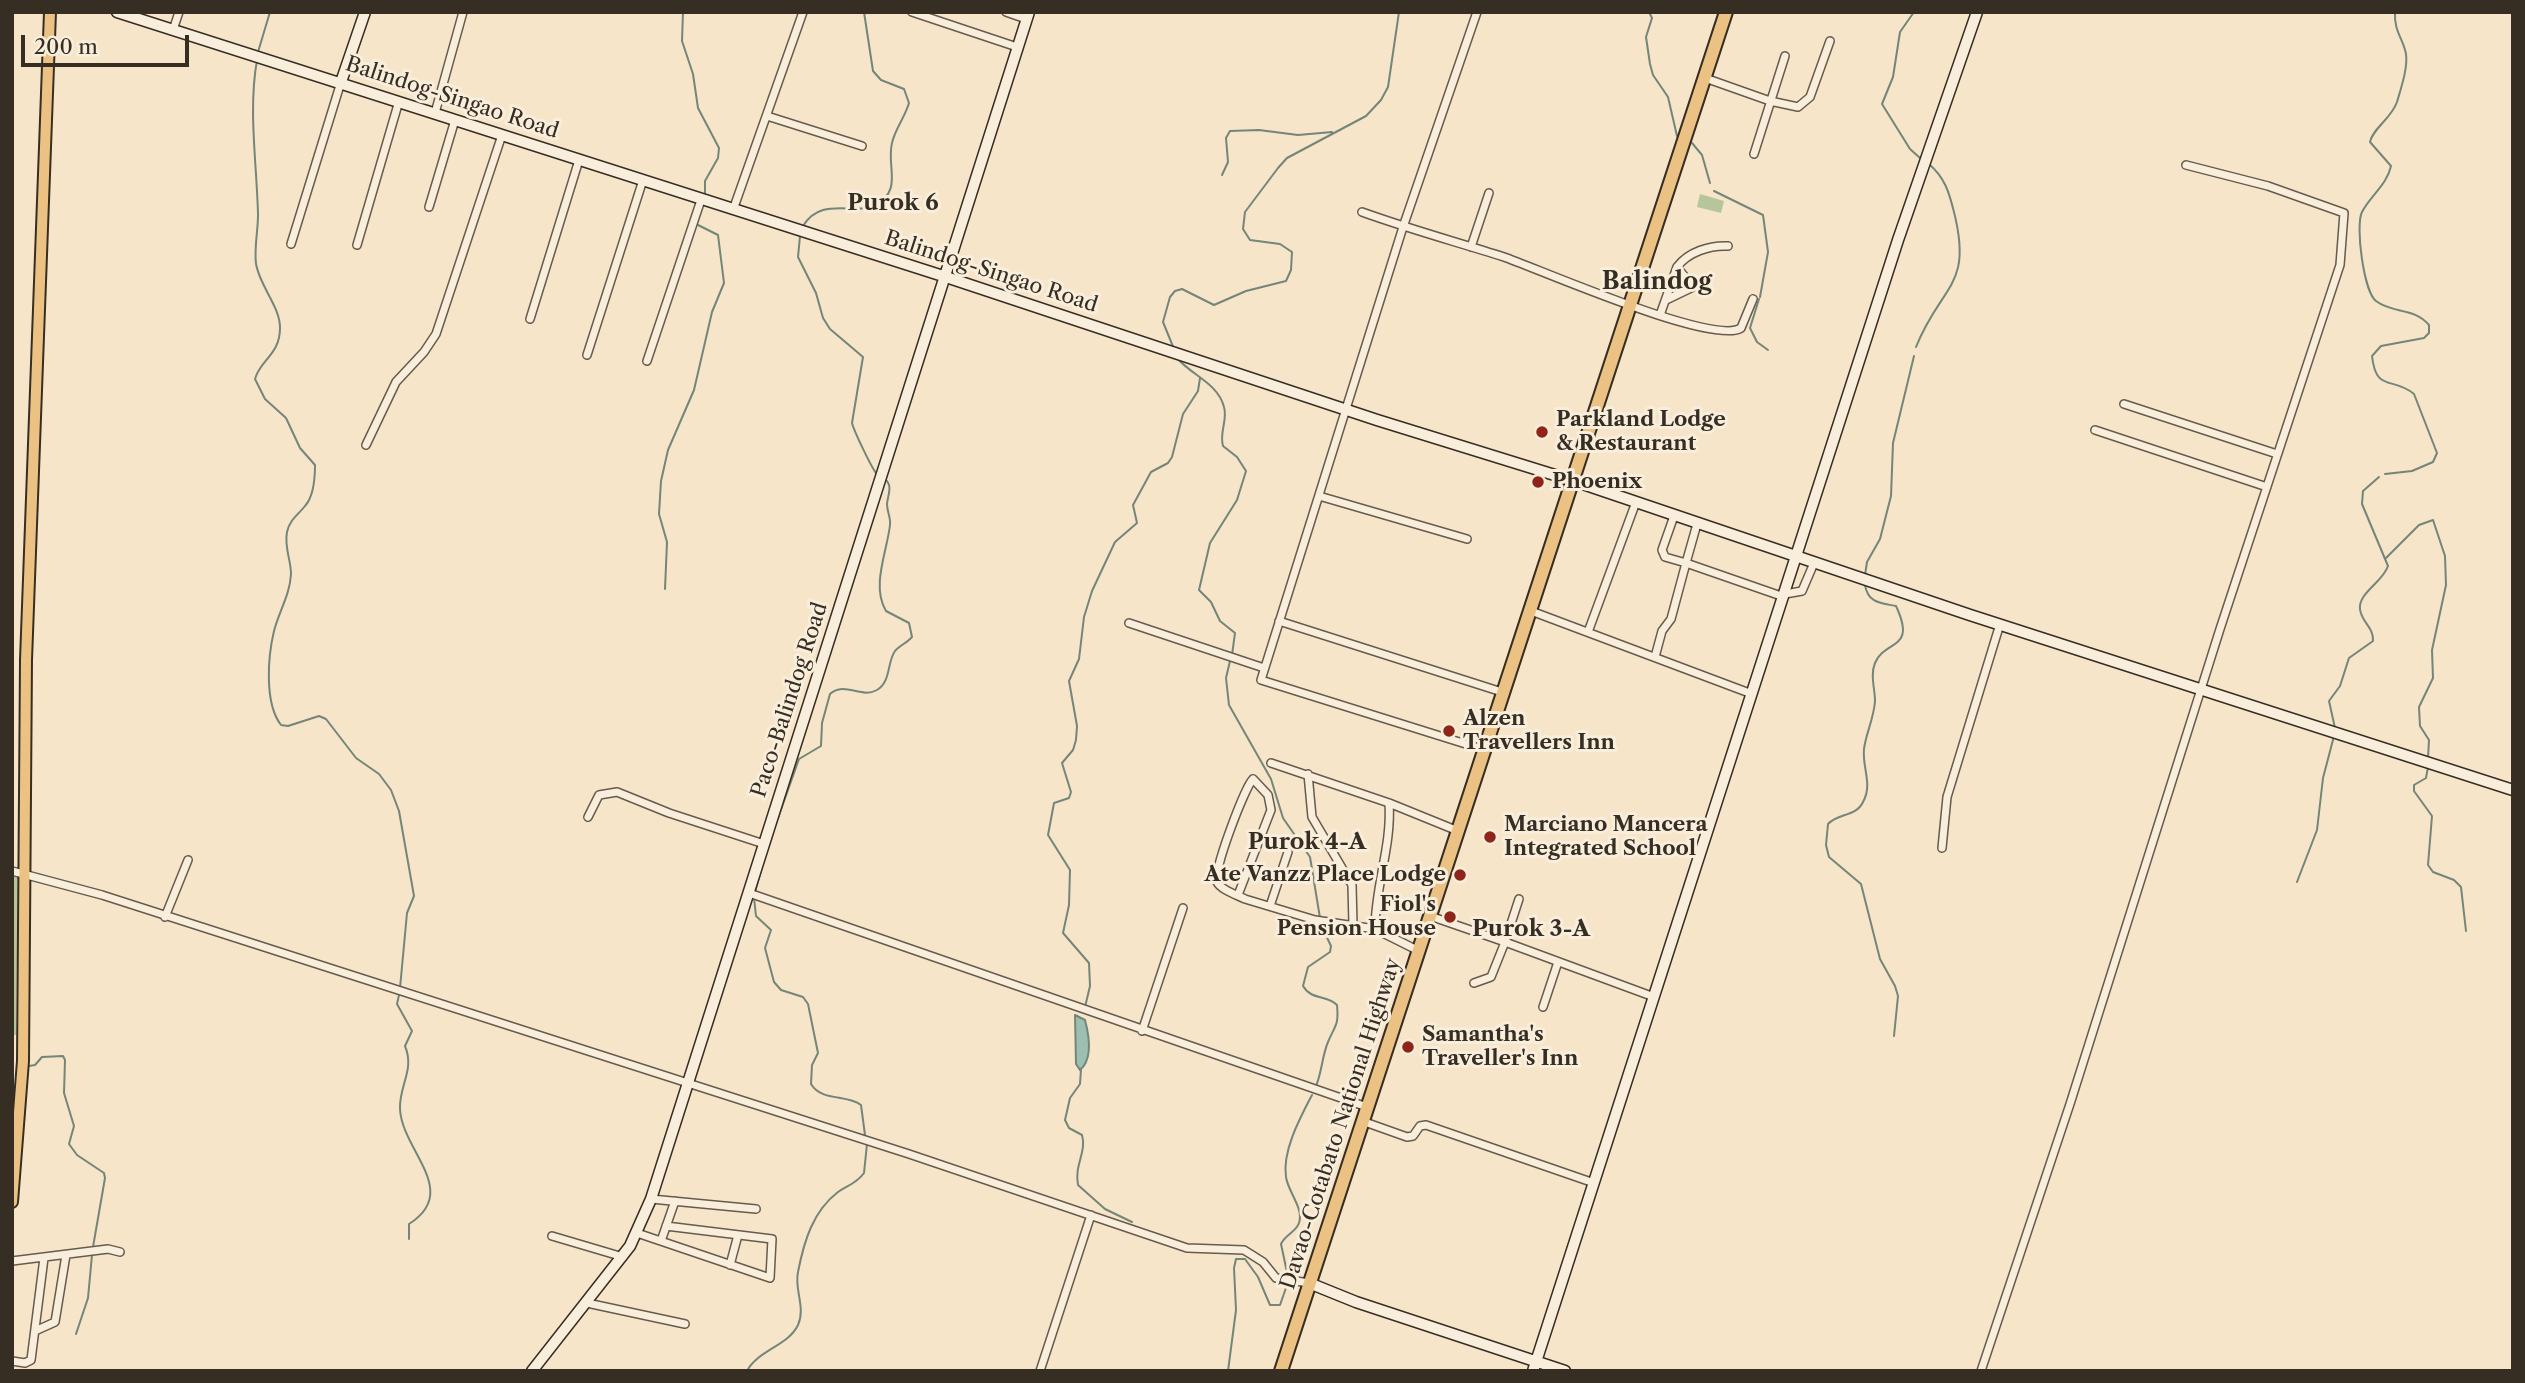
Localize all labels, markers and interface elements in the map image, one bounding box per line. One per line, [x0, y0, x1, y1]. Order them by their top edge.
scale bar [24, 21, 192, 65]
text: 200 m [34, 34, 98, 59]
street label: Balindog-Singao Road [342, 52, 562, 144]
district label: Purok 6 [847, 189, 939, 217]
street label: Balindog-Singao Road [881, 226, 1101, 318]
district label: Balindog [1602, 268, 1712, 296]
place label: Parkland Lodge & Restaurant [1556, 407, 1726, 457]
marker: Parkland Lodge & Restaurant [1534, 424, 1550, 440]
place label: Phoenix [1552, 469, 1642, 495]
marker: Phoenix [1530, 474, 1546, 490]
street label: Paco-Balindog Road [747, 599, 833, 801]
place label: Alzen Travellers Inn [1463, 706, 1615, 756]
marker: Alzen Travellers Inn [1441, 723, 1457, 739]
place label: Marciano Mancera Integrated School [1504, 812, 1708, 862]
district label: Purok 4-A [1248, 828, 1366, 856]
marker: Marciano Mancera Integrated School [1482, 829, 1498, 845]
place label: Ate Vanzz Place Lodge [1204, 862, 1446, 888]
marker: Ate Vanzz Place Lodge [1452, 867, 1468, 883]
place label: Fiol's Pension House [1277, 892, 1436, 942]
marker: Fiol's Pension House [1442, 909, 1458, 925]
district label: Purok 3-A [1472, 915, 1590, 943]
street label: Davao-Cotabato National Highway [1275, 955, 1407, 1293]
place label: Samantha's Traveller's Inn [1422, 1022, 1578, 1072]
marker: Samantha's Traveller's Inn [1400, 1039, 1416, 1055]

